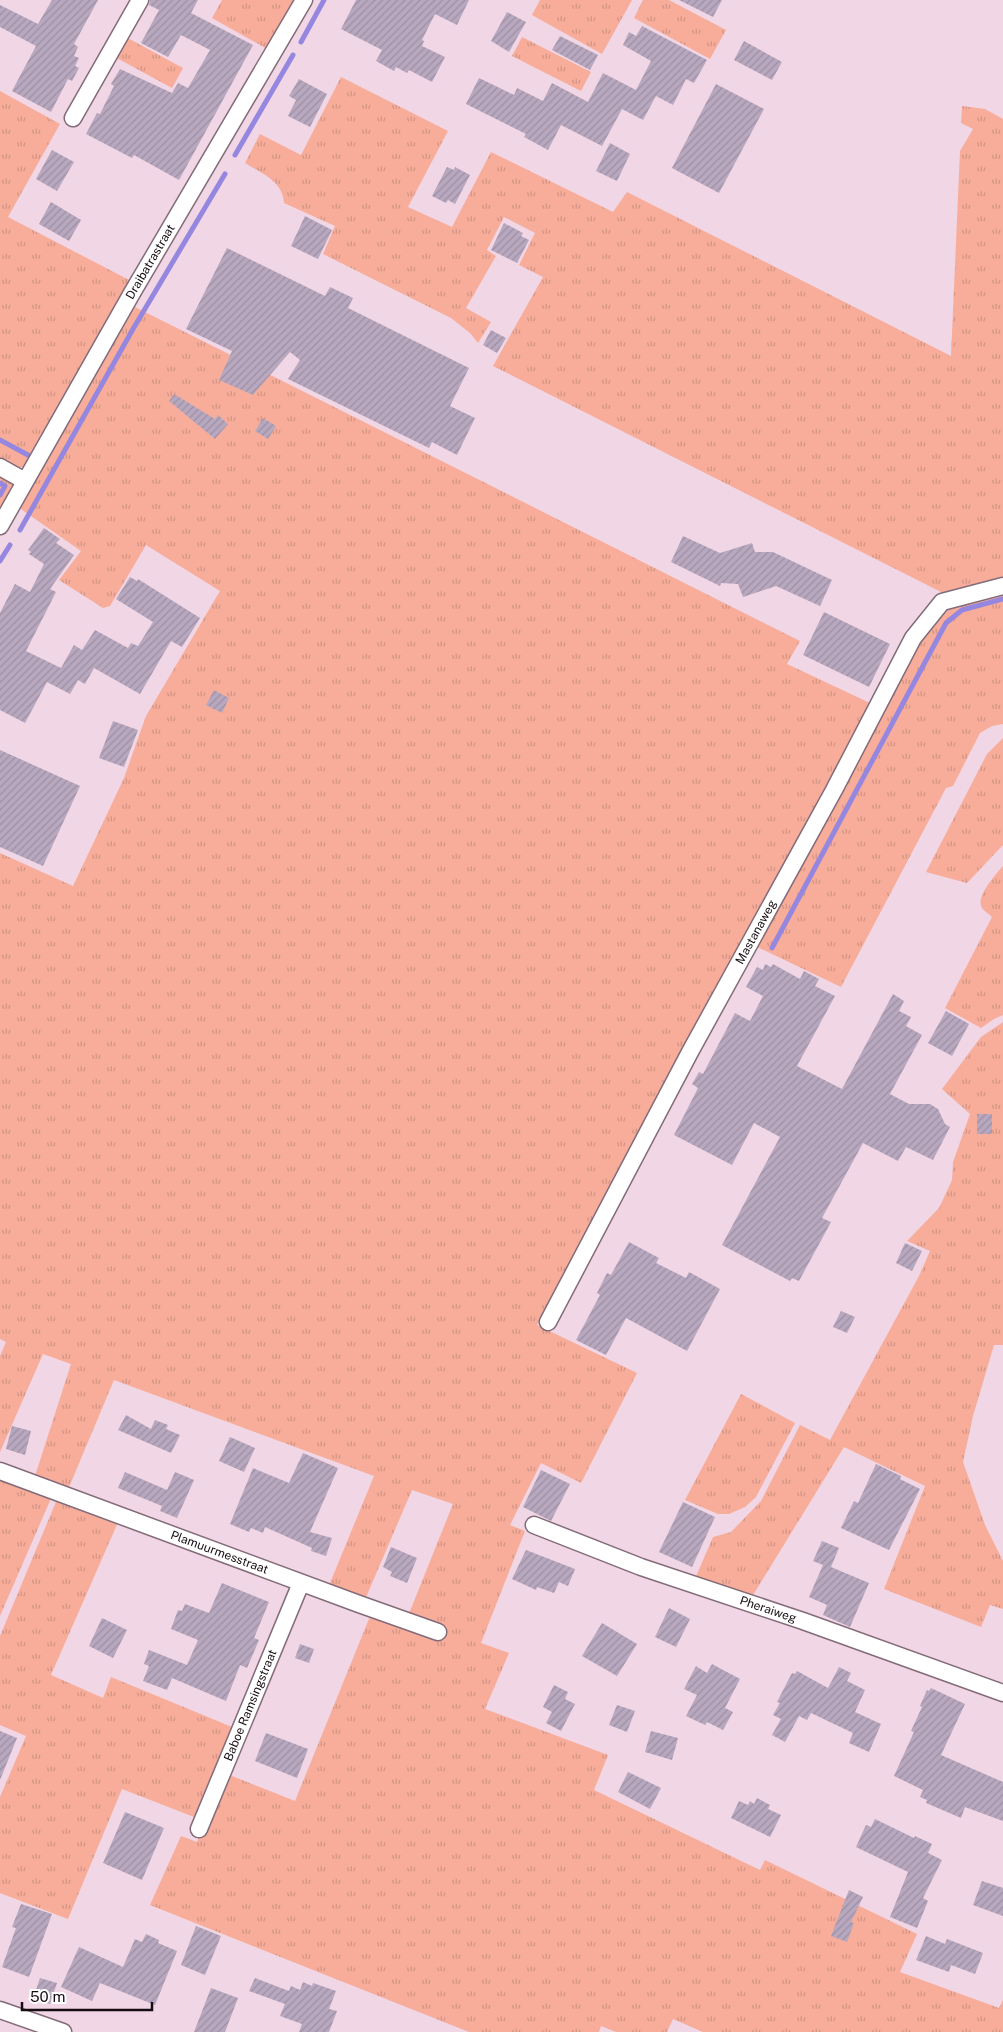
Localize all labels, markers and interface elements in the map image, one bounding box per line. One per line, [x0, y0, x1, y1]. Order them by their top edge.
street label: Draibatrastraat [123, 222, 178, 302]
street label: Mastanaweg [733, 897, 779, 967]
street label: Plamuurmesstraat [169, 1528, 270, 1577]
street label: Pheraiweg [738, 1593, 798, 1625]
street label: Baboe Ramsingstraat [221, 1647, 280, 1763]
scale bar [22, 1980, 152, 2012]
text: 50 m [30, 1988, 65, 2005]

